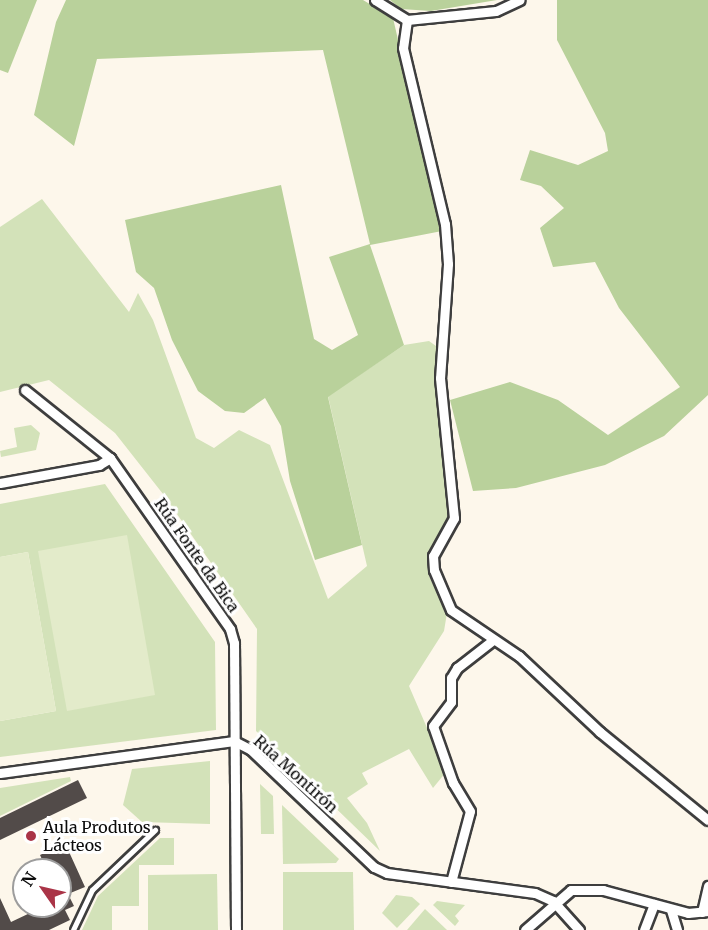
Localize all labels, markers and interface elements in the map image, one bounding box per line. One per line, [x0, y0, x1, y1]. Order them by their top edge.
street label: Rúa Fonte da Bica [150, 494, 244, 616]
street label: Rúa Montirón [250, 731, 342, 817]
place label: Aula Produtos Lácteos [43, 817, 151, 855]
marker: Aula Produtos Lácteos [24, 829, 38, 843]
north arrow [12, 858, 72, 918]
text: N [17, 868, 41, 890]

